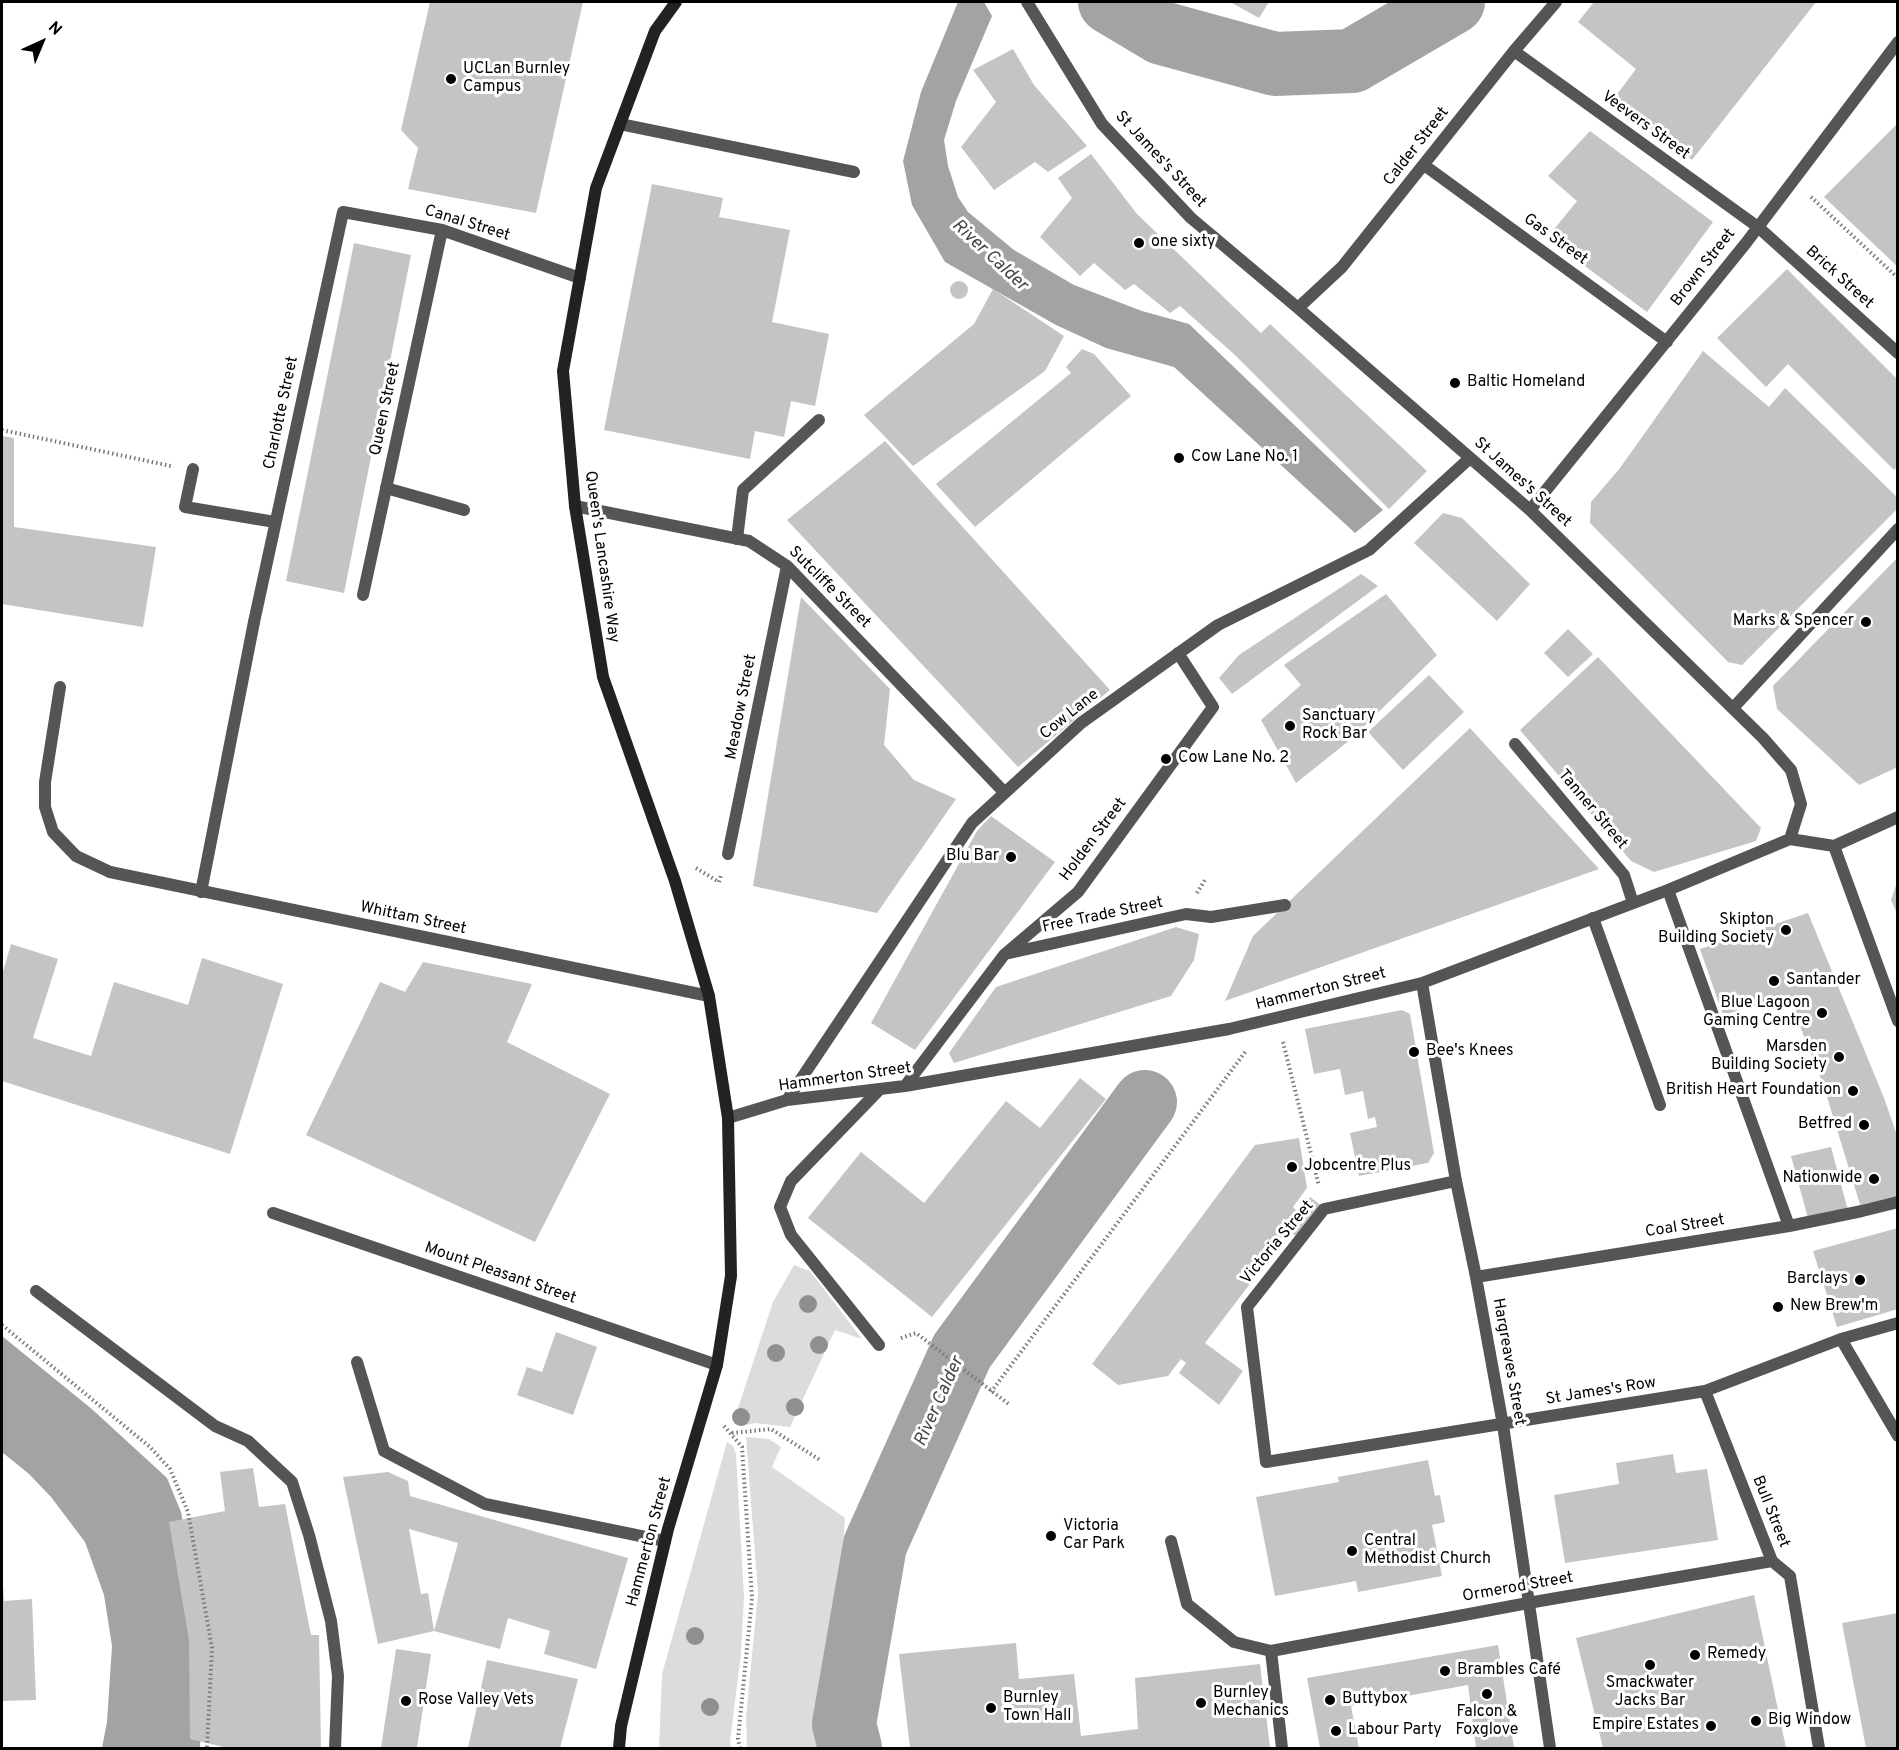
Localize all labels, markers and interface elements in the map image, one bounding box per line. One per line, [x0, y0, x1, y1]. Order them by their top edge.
north arrow [12, 12, 72, 72]
text: N [43, 18, 66, 40]
place label: UCLan Burnley Campus [463, 60, 570, 98]
marker: UCLan Burnley Campus [444, 72, 458, 86]
street label: Veevers Street [1597, 88, 1693, 164]
street label: Calder Street [1380, 104, 1454, 190]
street label: St James's Street [1110, 108, 1210, 212]
street label: Canal Street [422, 202, 512, 246]
street label: Gas Street [1519, 210, 1591, 270]
water label: River Calder [947, 215, 1031, 297]
street label: Brown Street [1668, 225, 1740, 311]
place label: one sixty [1151, 233, 1215, 253]
marker: one sixty [1132, 236, 1146, 250]
street label: Brick Street [1801, 242, 1877, 314]
street label: Charlotte Street [261, 355, 303, 471]
street label: Queen Street [367, 360, 405, 458]
place label: Baltic Homeland [1467, 373, 1585, 393]
marker: Baltic Homeland [1448, 376, 1462, 390]
street label: St James's Street [1469, 434, 1575, 532]
place label: Cow Lane No. 1 [1191, 448, 1298, 468]
marker: Cow Lane No. 1 [1172, 451, 1186, 465]
street label: Queen's Lancashire Way [579, 470, 623, 644]
street label: Sutcliffe Street [784, 543, 874, 633]
place label: Marks & Spencer [1733, 612, 1854, 632]
marker: Marks & Spencer [1859, 615, 1873, 629]
street label: Meadow Street [722, 653, 762, 761]
street label: Cow Lane [1037, 686, 1103, 744]
place label: Sanctuary Rock Bar [1302, 707, 1376, 745]
marker: Sanctuary Rock Bar [1283, 719, 1297, 733]
place label: Cow Lane No. 2 [1178, 749, 1289, 769]
marker: Cow Lane No. 2 [1159, 752, 1173, 766]
street label: Tanner Street [1553, 766, 1631, 854]
street label: Holden Street [1057, 795, 1131, 885]
place label: Blu Bar [946, 847, 999, 867]
marker: Blu Bar [1004, 850, 1018, 864]
street label: Free Trade Street [1041, 894, 1165, 938]
street label: Whittam Street [358, 898, 468, 940]
place label: Skipton Building Society [1658, 911, 1774, 949]
marker: Skipton Building Society [1779, 923, 1793, 937]
street label: Hammerton Street [1254, 965, 1388, 1015]
place label: Santander [1786, 971, 1861, 991]
marker: Santander [1767, 974, 1781, 988]
place label: Blue Lagoon Gaming Centre [1703, 994, 1810, 1032]
marker: Blue Lagoon Gaming Centre [1815, 1006, 1829, 1020]
place label: Marsden Building Society [1711, 1038, 1827, 1076]
place label: Bee's Knees [1426, 1042, 1513, 1062]
marker: Bee's Knees [1407, 1045, 1421, 1059]
marker: Marsden Building Society [1832, 1050, 1846, 1064]
street label: Hammerton Street [777, 1059, 913, 1097]
place label: British Heart Foundation [1666, 1081, 1841, 1101]
marker: British Heart Foundation [1846, 1084, 1860, 1098]
place label: Betfred [1798, 1115, 1852, 1135]
marker: Betfred [1857, 1118, 1871, 1132]
place label: Jobcentre Plus [1304, 1157, 1411, 1177]
marker: Jobcentre Plus [1285, 1160, 1299, 1174]
place label: Nationwide [1782, 1169, 1862, 1189]
marker: Nationwide [1867, 1172, 1881, 1186]
street label: Victoria Street [1237, 1197, 1319, 1289]
street label: Coal Street [1644, 1211, 1726, 1243]
street label: Mount Pleasant Street [422, 1239, 578, 1309]
place label: Barclays [1787, 1270, 1848, 1290]
marker: Barclays [1853, 1273, 1867, 1287]
street label: Hargreaves Street [1487, 1297, 1529, 1427]
place label: New Brew'm [1790, 1297, 1878, 1317]
marker: New Brew'm [1771, 1300, 1785, 1314]
water label: River Calder [911, 1354, 969, 1450]
street label: St James's Row [1544, 1374, 1658, 1410]
street label: Bull Street [1747, 1473, 1793, 1551]
street label: Hammerton Street [623, 1475, 677, 1609]
place label: Victoria Car Park [1063, 1517, 1125, 1555]
marker: Victoria Car Park [1044, 1529, 1058, 1543]
place label: Central Methodist Church [1364, 1532, 1491, 1570]
marker: Central Methodist Church [1345, 1544, 1359, 1558]
street label: Ormerod Street [1461, 1569, 1575, 1607]
place label: Remedy [1707, 1645, 1766, 1665]
marker: Remedy [1688, 1648, 1702, 1662]
marker: Smackwater Jacks Bar [1643, 1658, 1657, 1672]
place label: Brambles Café [1457, 1661, 1561, 1681]
marker: Brambles Café [1438, 1664, 1452, 1678]
place label: Smackwater Jacks Bar [1606, 1674, 1694, 1712]
place label: Burnley Mechanics [1213, 1684, 1289, 1722]
marker: Falcon & Foxglove [1480, 1687, 1494, 1701]
place label: Burnley Town Hall [1003, 1689, 1071, 1727]
place label: Buttybox [1342, 1690, 1408, 1710]
place label: Rose Valley Vets [418, 1691, 534, 1711]
marker: Buttybox [1323, 1693, 1337, 1707]
marker: Rose Valley Vets [399, 1694, 413, 1708]
marker: Burnley Mechanics [1194, 1696, 1208, 1710]
marker: Burnley Town Hall [984, 1701, 998, 1715]
place label: Falcon & Foxglove [1456, 1703, 1518, 1741]
place label: Big Window [1768, 1711, 1851, 1731]
marker: Big Window [1749, 1714, 1763, 1728]
place label: Empire Estates [1592, 1716, 1699, 1736]
marker: Empire Estates [1704, 1719, 1718, 1733]
place label: Labour Party [1348, 1721, 1442, 1741]
marker: Labour Party [1329, 1724, 1343, 1738]

